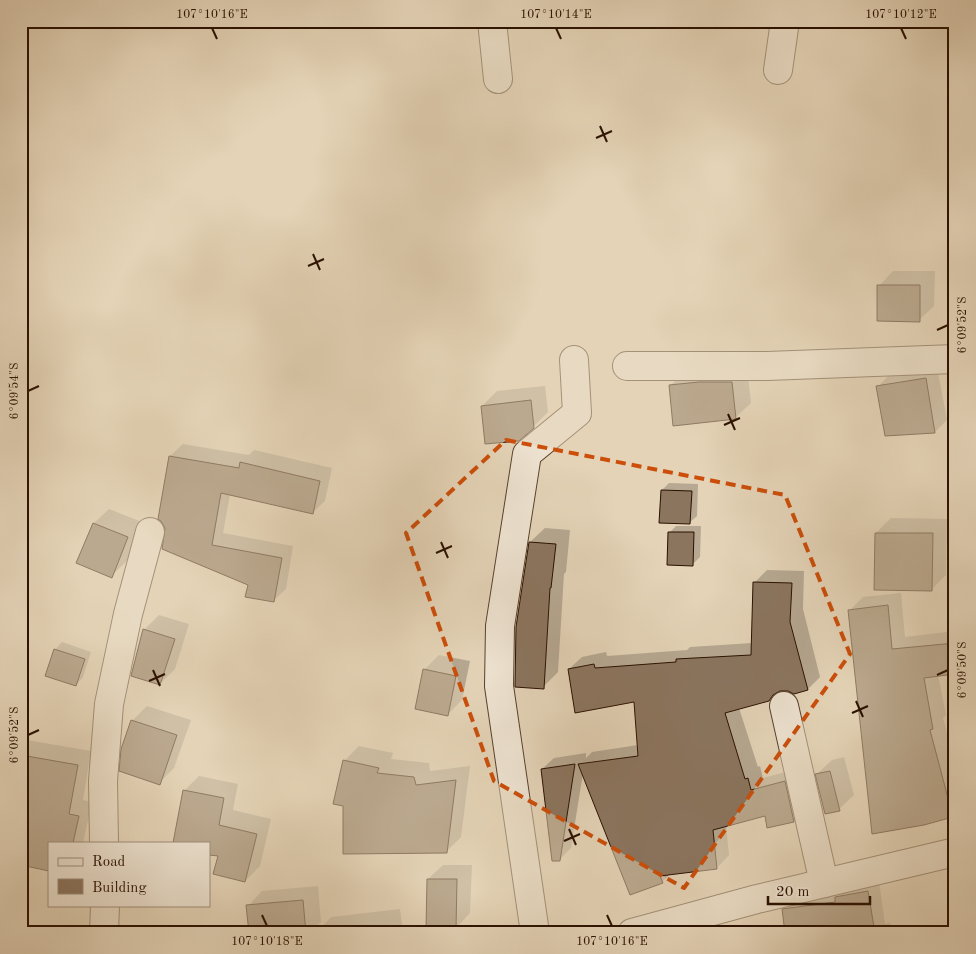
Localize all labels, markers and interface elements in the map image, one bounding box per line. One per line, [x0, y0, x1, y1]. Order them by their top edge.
text: 107°10'16"E [176, 9, 248, 21]
text: 107°10'14"E [520, 9, 592, 21]
text: 107°10'12"E [865, 9, 937, 21]
text: 6°09'52"S [956, 297, 969, 353]
text: 6°09'54"S [8, 363, 21, 419]
text: 6°09'50"S [956, 642, 969, 698]
text: 6°09'52"S [8, 707, 21, 763]
legend [48, 842, 210, 906]
text: Road [92, 855, 126, 870]
scale bar [768, 874, 871, 906]
text: Building [92, 881, 147, 896]
text: 20 m [776, 885, 810, 900]
text: 107°10'18"E [231, 936, 303, 948]
text: 107°10'16"E [576, 936, 648, 948]

